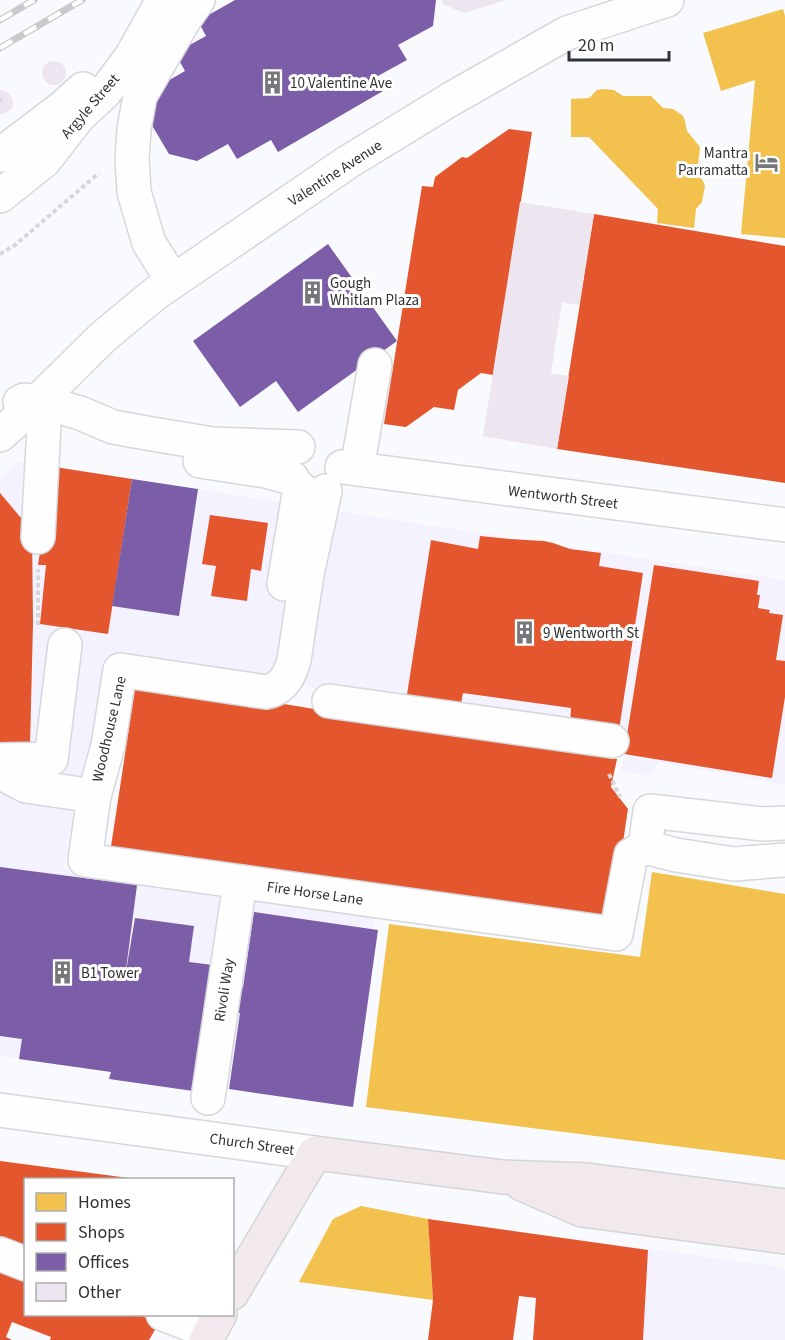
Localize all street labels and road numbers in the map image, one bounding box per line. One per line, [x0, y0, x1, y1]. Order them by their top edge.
street label: Argyle Street [56, 69, 124, 143]
street label: Valentine Avenue [284, 135, 386, 212]
street label: Wentworth Street [507, 480, 619, 515]
street label: Woodhouse Lane [87, 674, 132, 784]
street label: Fire Horse Lane [265, 876, 364, 911]
street label: Rivoli Way [209, 957, 240, 1023]
street label: Church Street [208, 1128, 296, 1161]

